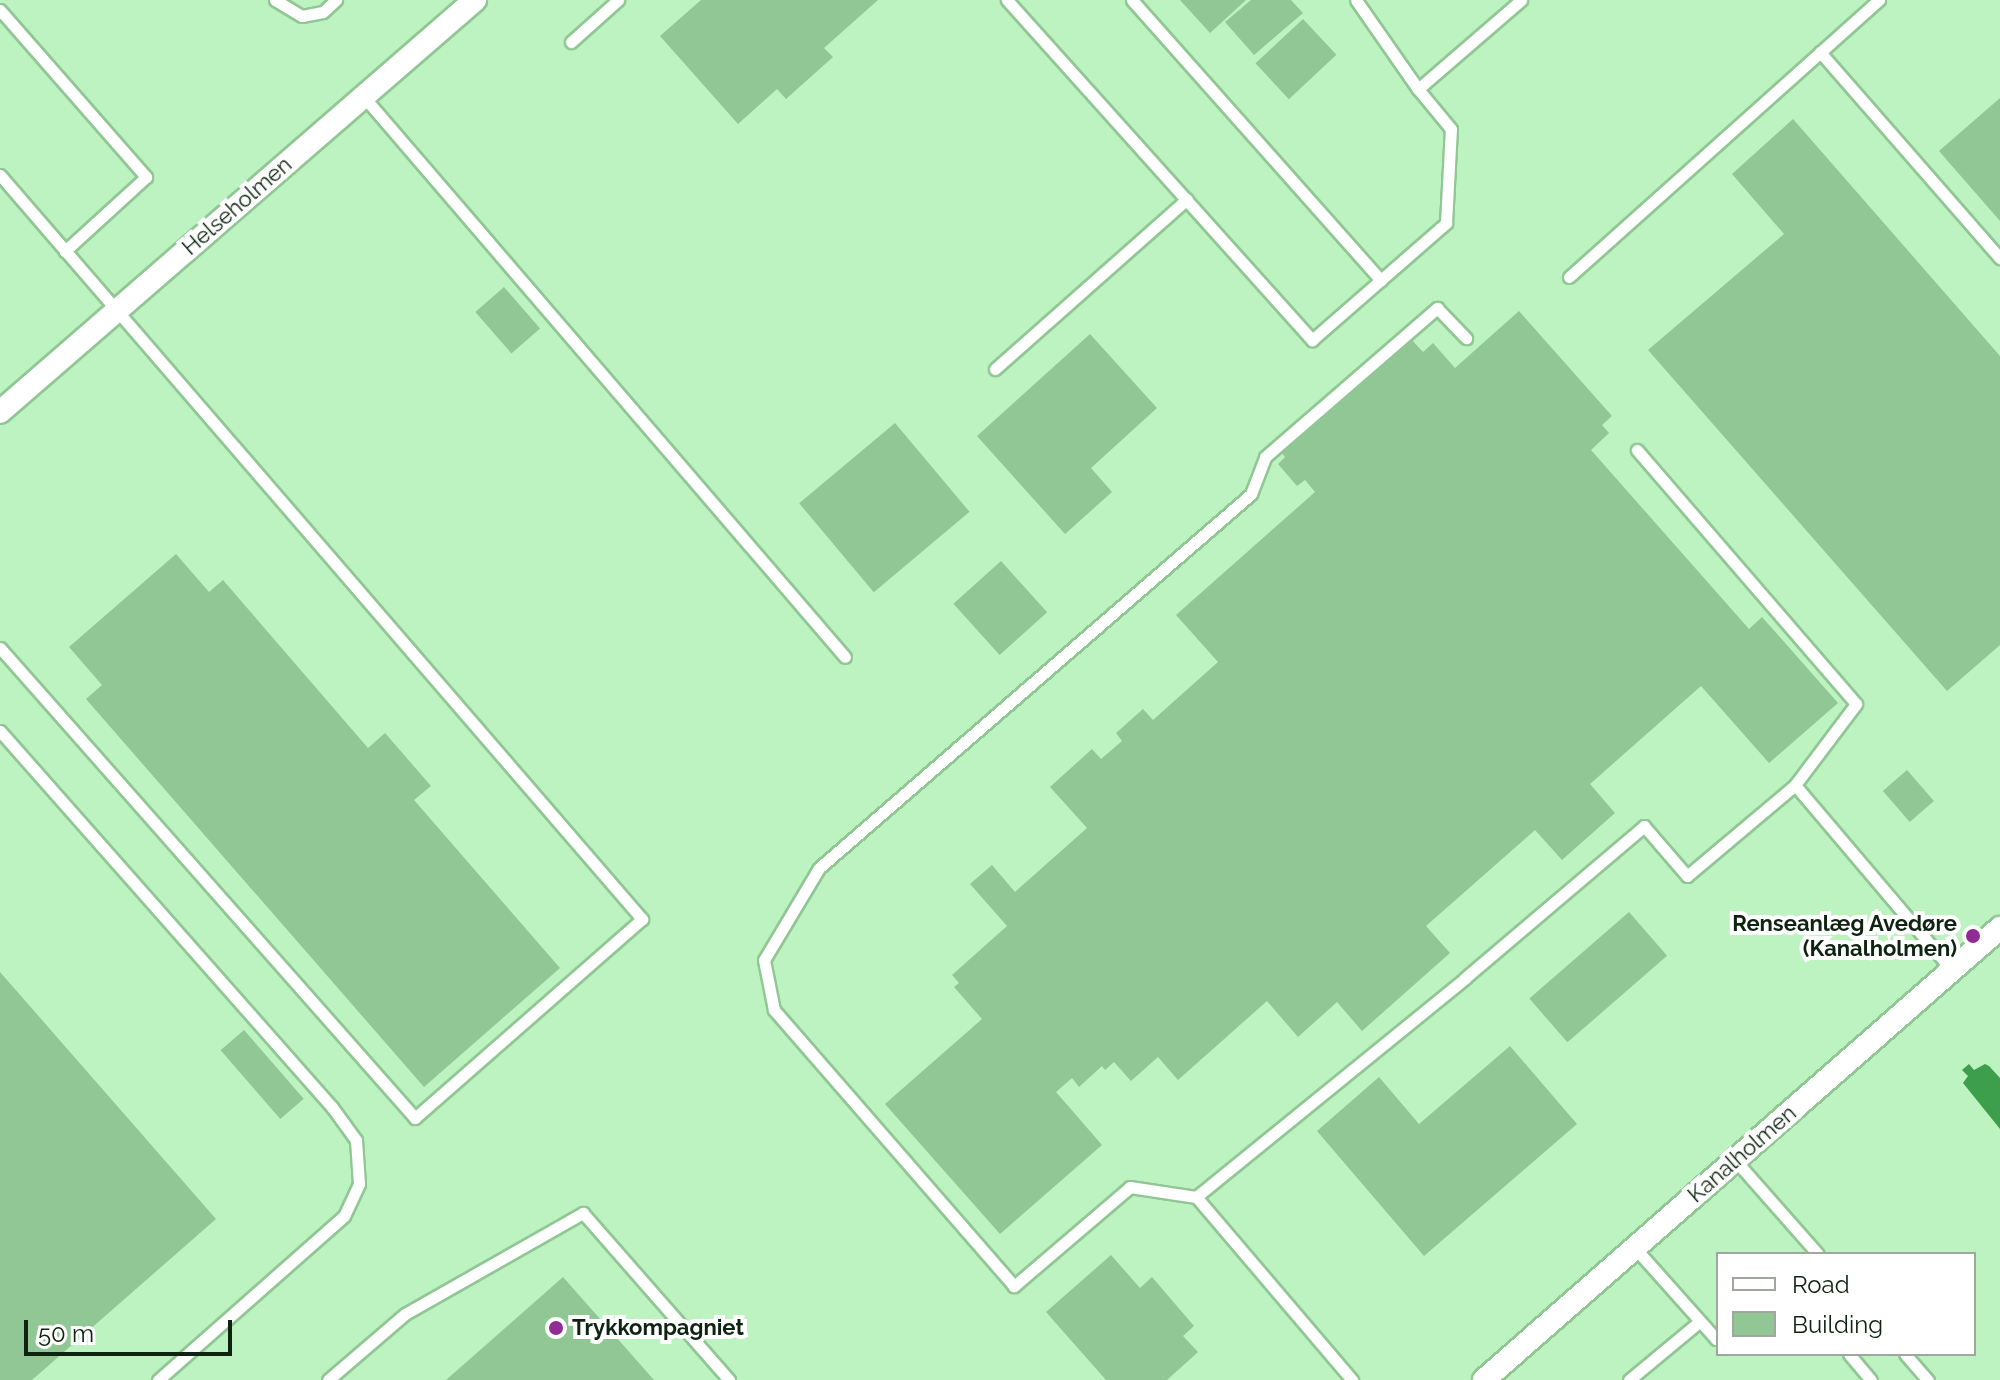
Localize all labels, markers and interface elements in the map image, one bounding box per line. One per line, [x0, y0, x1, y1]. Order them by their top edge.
street label: Helseholmen [177, 151, 297, 261]
place label: Renseanlæg Avedøre (Kanalholmen) [1732, 910, 1957, 962]
marker: Renseanlæg Avedøre (Kanalholmen) [1964, 927, 1982, 945]
street label: Kanalholmen [1682, 1100, 1802, 1208]
legend [1716, 1252, 1976, 1356]
text: Road [1792, 1270, 1850, 1299]
scale bar [28, 1304, 236, 1354]
text: Building [1792, 1310, 1883, 1339]
place label: Trykkompagniet [572, 1315, 744, 1341]
text: 50 m [38, 1319, 94, 1348]
marker: Trykkompagniet [547, 1319, 565, 1337]

